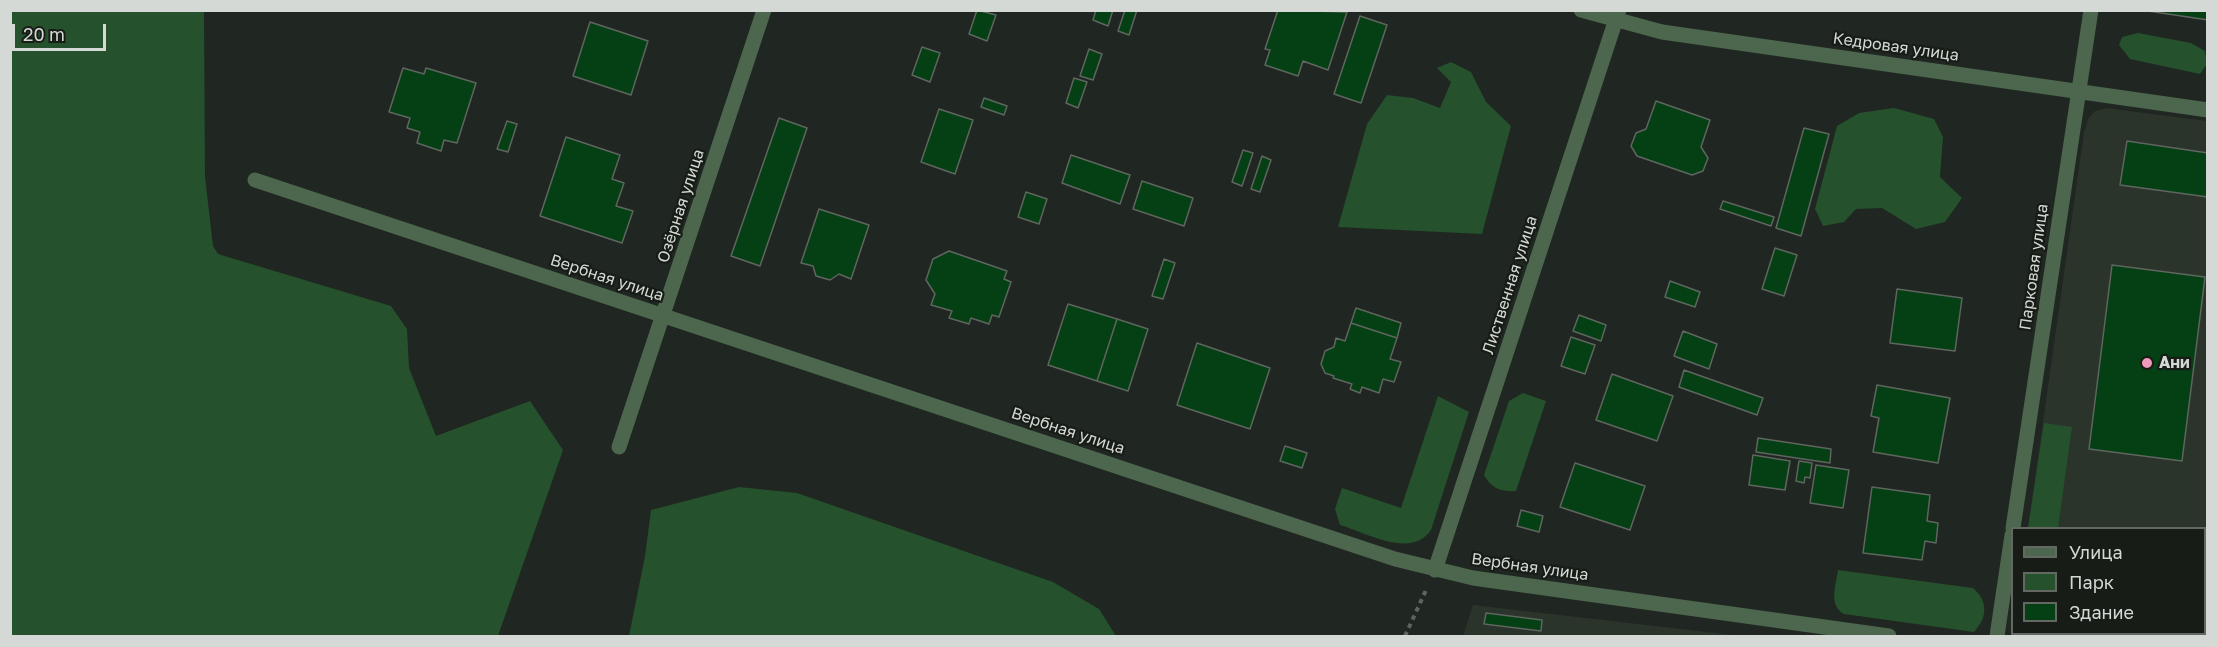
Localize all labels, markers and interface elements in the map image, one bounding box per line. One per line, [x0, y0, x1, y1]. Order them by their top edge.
scale bar [15, 12, 110, 50]
text: 20 m [23, 23, 65, 45]
street label: Кедровая улица [1832, 29, 1960, 65]
street label: Озёрная улица [654, 147, 708, 265]
street label: Парковая улица [2016, 203, 2052, 331]
street label: Лиственная улица [1479, 213, 1541, 357]
street label: Вербная улица [548, 251, 666, 305]
place label: Ани [2159, 353, 2190, 373]
marker: Ани [2140, 356, 2154, 370]
street label: Вербная улица [1009, 404, 1127, 458]
legend [2011, 527, 2206, 635]
text: Улица [2069, 541, 2123, 563]
street label: Вербная улица [1470, 549, 1590, 585]
text: Парк [2069, 571, 2114, 593]
text: Здание [2069, 601, 2134, 623]

